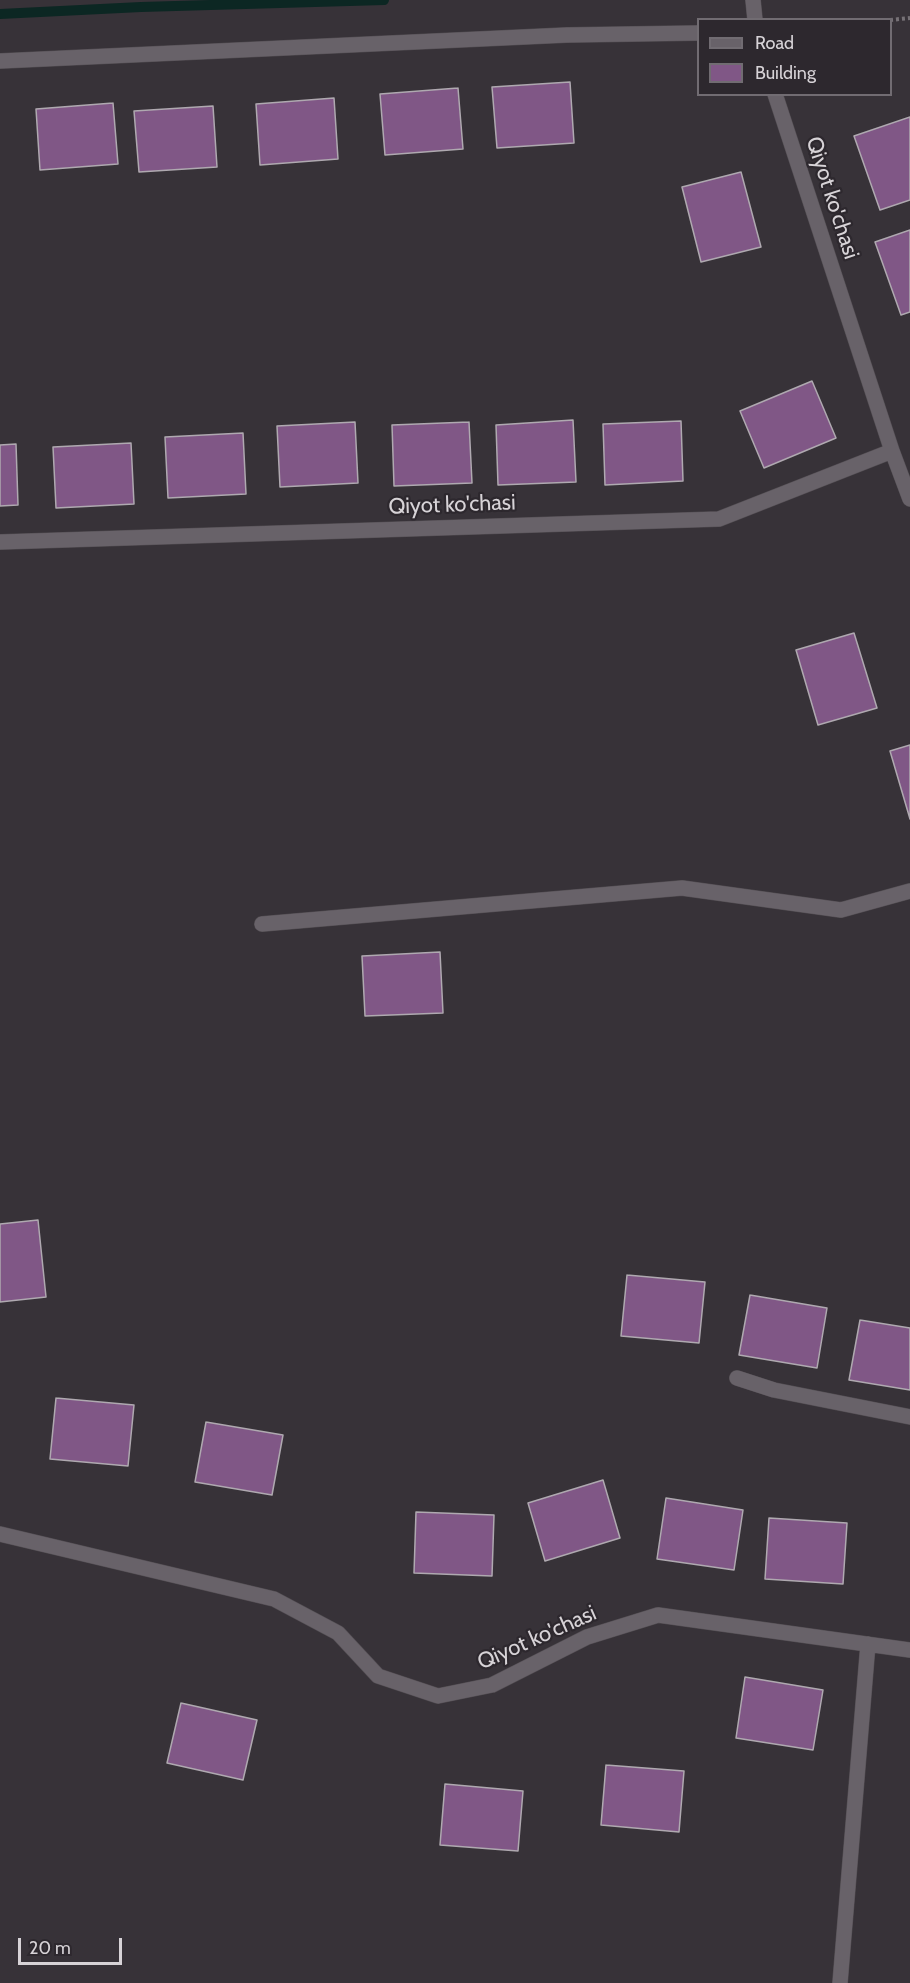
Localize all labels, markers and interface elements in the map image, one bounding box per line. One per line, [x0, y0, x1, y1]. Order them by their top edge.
legend [697, 18, 892, 96]
text: Road [755, 32, 794, 54]
text: Building [755, 62, 816, 84]
street label: Qiyot ko'chasi [800, 133, 864, 263]
street label: Qiyot ko'chasi [388, 490, 516, 520]
street label: Qiyot ko'chasi [473, 1600, 601, 1676]
scale bar [21, 1926, 124, 1964]
text: 20 m [29, 1937, 71, 1959]

